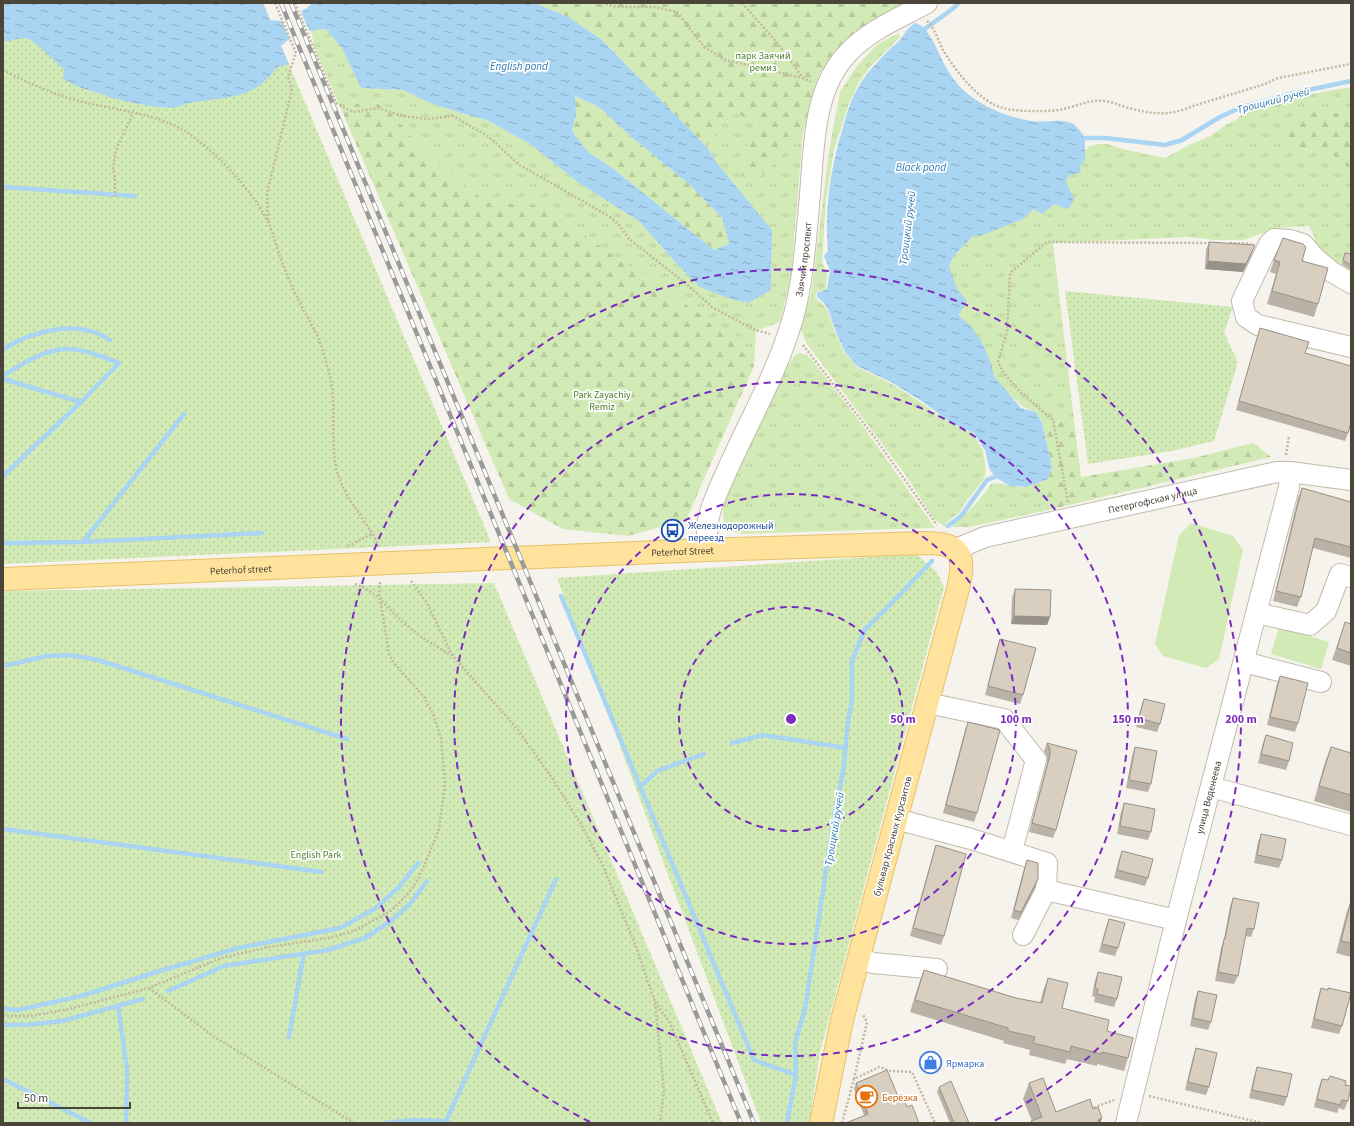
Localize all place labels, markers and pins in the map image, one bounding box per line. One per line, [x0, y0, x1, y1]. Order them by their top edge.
bus stop icon: Железнодорожный переезд [660, 518, 686, 544]
place label: Железнодорожный переезд [688, 519, 774, 545]
centre of rings [784, 712, 798, 726]
shop icon: Ярмарка [918, 1050, 944, 1076]
place label: Ярмарка [946, 1057, 984, 1071]
cafe icon: Берёзка [853, 1084, 879, 1110]
place label: Берёзка [882, 1091, 918, 1105]

